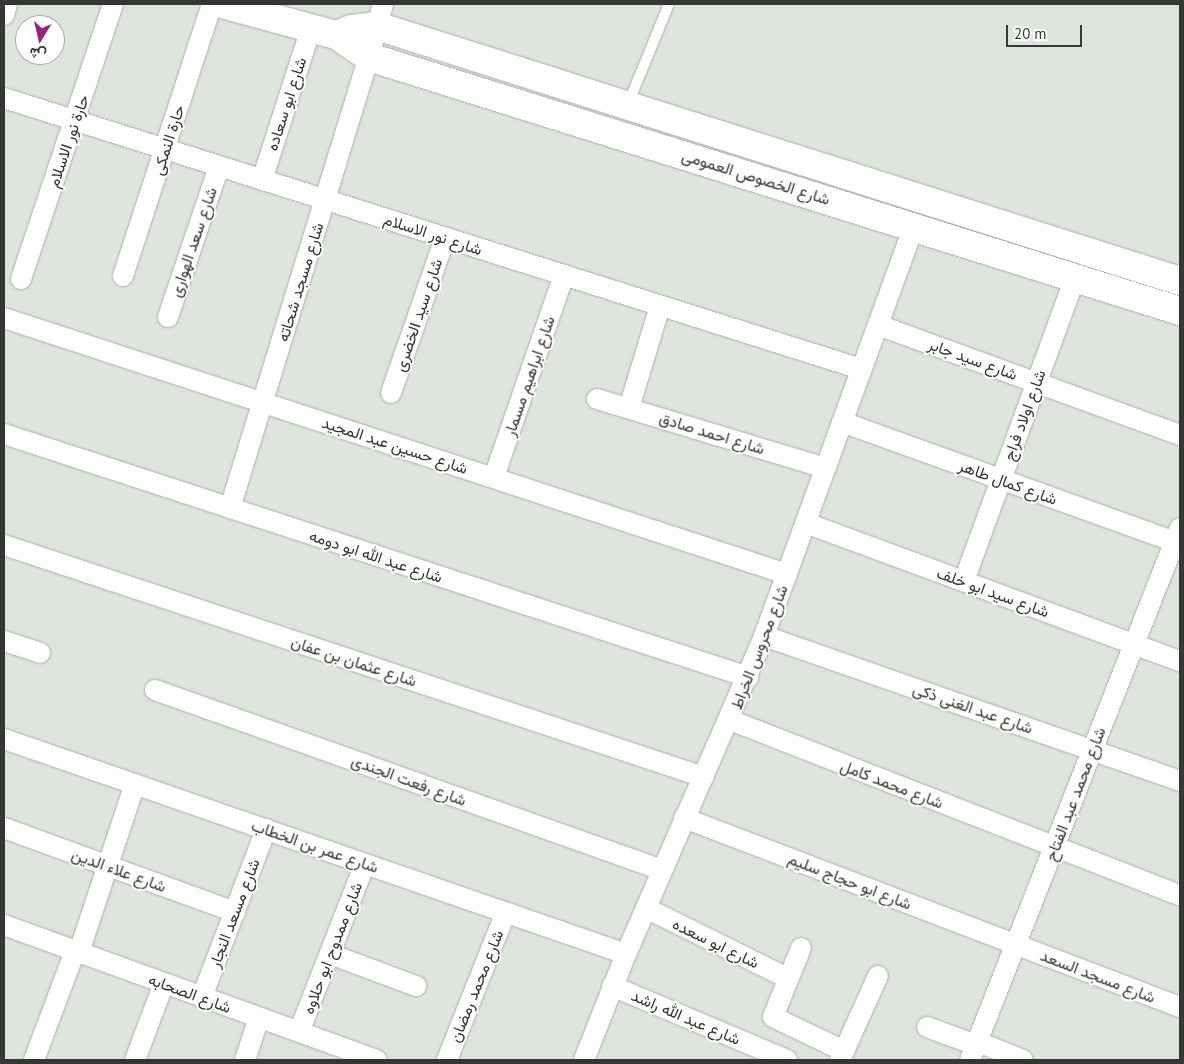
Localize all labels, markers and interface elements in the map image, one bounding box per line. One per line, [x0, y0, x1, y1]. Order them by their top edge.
north arrow [15, 15, 65, 65]
scale bar [1009, 15, 1085, 47]
text: 20 m [1014, 24, 1047, 43]
text: ش [28, 44, 48, 64]
street label: شارع ابو سعاده [262, 55, 310, 153]
street label: حارة نور الاسلام [43, 92, 93, 190]
street label: حارة النمكى [148, 103, 188, 177]
street label: شارع الخصوص العمومى [680, 145, 832, 209]
street label: شارع سعد الهوارى [165, 185, 221, 299]
street label: شارع نور الاسلام [381, 209, 485, 259]
street label: شارع مسجد شحاته [273, 220, 327, 344]
street label: شارع سيد الخضرى [390, 256, 446, 374]
street label: شارع ابراهيم مسمار [499, 313, 559, 439]
street label: شارع سيد جابر [926, 334, 1020, 384]
street label: شارع اولاد فراج [999, 367, 1049, 463]
street label: شارع احمد صادق [657, 408, 767, 458]
street label: شارع حسين عبد المجيد [320, 412, 470, 478]
street label: شارع كمال طاهر [956, 455, 1060, 509]
street label: شارع عبد الله ابو دومه [307, 525, 445, 587]
street label: شارع سيد ابو خلف [934, 563, 1052, 621]
street label: شارع محروس الخراط [726, 582, 792, 712]
street label: شارع عثمان بن عفان [289, 632, 419, 690]
street label: شارع عبد الغنى ذكى [910, 678, 1036, 738]
street label: شارع محمد عبد الفتاح [1041, 724, 1109, 864]
street label: شارع رفعت الجندى [349, 750, 469, 810]
street label: شارع محمد كامل [838, 756, 946, 812]
street label: شارع عمر بن الخطاب [249, 815, 381, 877]
street label: شارع علاء الدين [69, 844, 169, 896]
street label: شارع ابو حجاج سليم [786, 849, 914, 913]
street label: شارع مسعد النجار [204, 856, 264, 970]
street label: شارع ممدوح ابو حلاوه [298, 879, 366, 1017]
street label: شارع ابو سعده [670, 914, 762, 972]
street label: شارع محمد رمضان [445, 927, 507, 1045]
street label: شارع مسجد السعد [1038, 945, 1158, 1007]
street label: شارع الصحابه [146, 969, 234, 1017]
street label: شارع عبد الله راشد [629, 985, 743, 1049]

